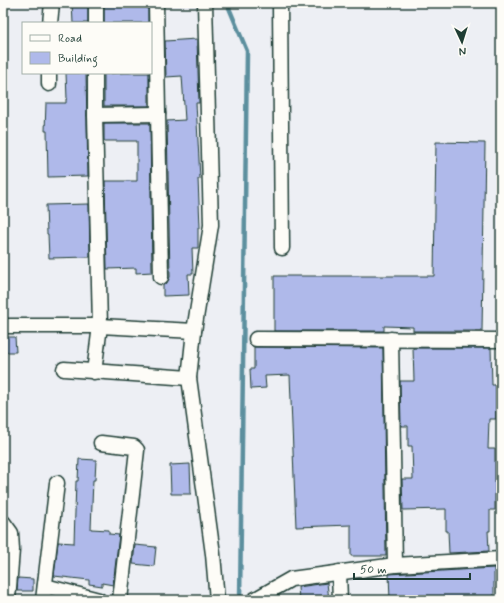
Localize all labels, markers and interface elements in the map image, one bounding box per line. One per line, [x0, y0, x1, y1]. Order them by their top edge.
legend [22, 22, 152, 74]
north arrow [442, 22, 482, 62]
text: Road [58, 31, 82, 47]
text: N [458, 44, 467, 58]
text: Building [58, 51, 98, 68]
scale bar [354, 555, 470, 581]
text: 50 m [360, 562, 387, 578]

